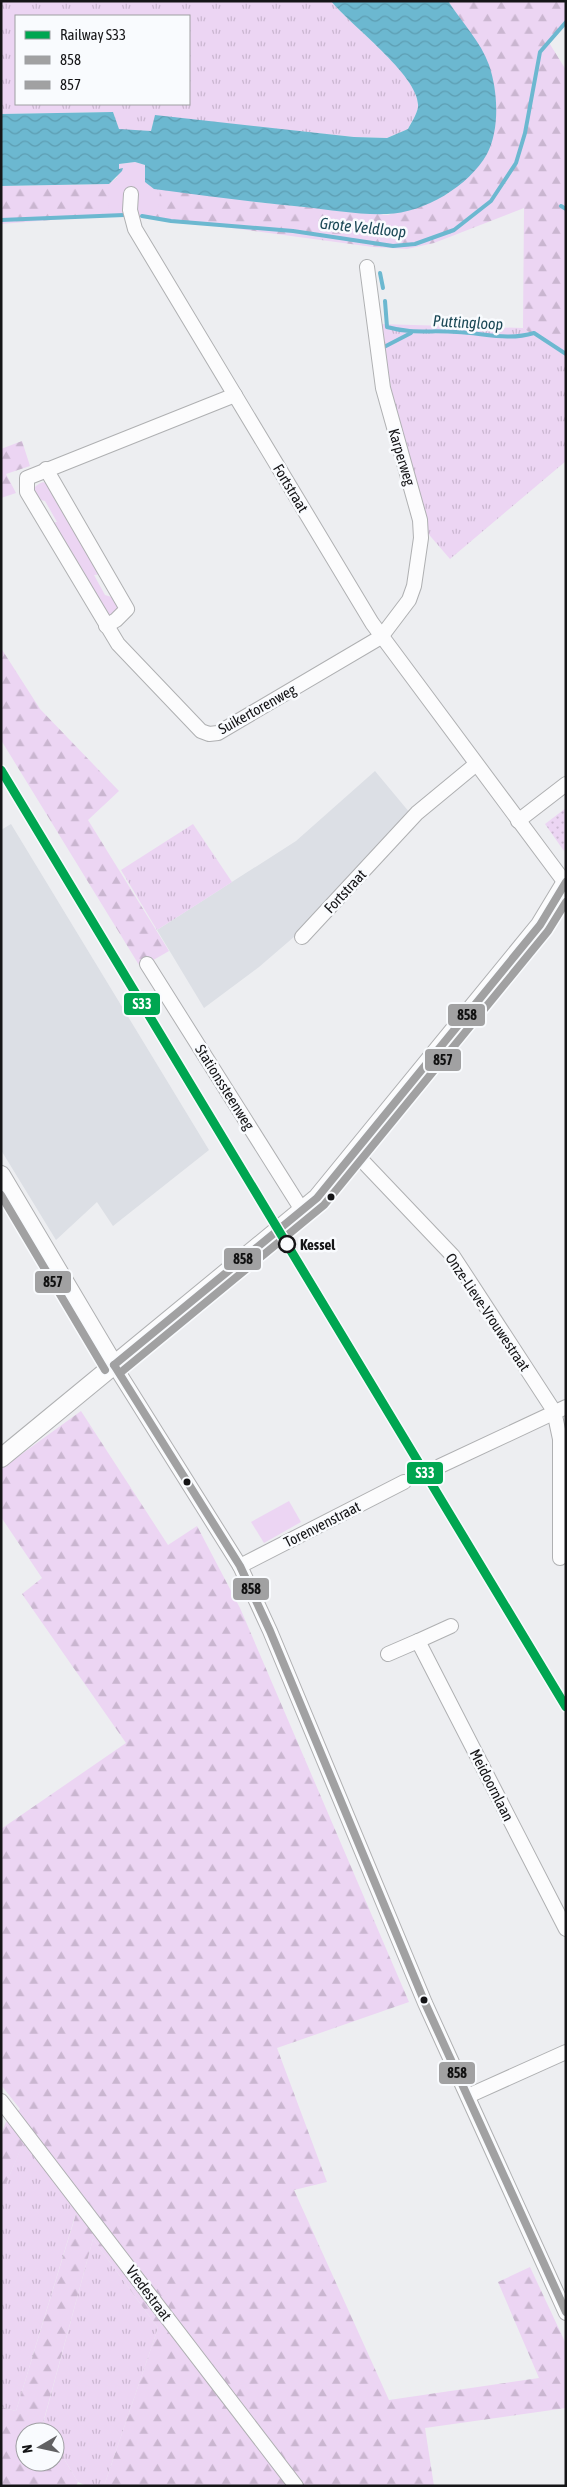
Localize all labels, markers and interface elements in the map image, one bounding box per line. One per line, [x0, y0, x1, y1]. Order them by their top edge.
legend [15, 15, 190, 105]
text: Railway S33 [60, 26, 126, 43]
text: 858 [60, 51, 81, 68]
text: 857 [60, 76, 81, 93]
water label: Grote Veldloop [319, 214, 407, 241]
water label: Puttingloop [432, 311, 504, 334]
street label: Karperweg [385, 426, 419, 488]
street label: Fortstraat [270, 461, 312, 515]
street label: Suikertorenweg [215, 680, 299, 737]
street label: Fortstraat [321, 866, 369, 916]
line badge: S33 [123, 992, 161, 1016]
text: S33 [132, 996, 152, 1012]
line badge: 858 [447, 1003, 486, 1027]
text: 858 [457, 1007, 477, 1023]
street label: Stationssteenweg [192, 1041, 258, 1133]
line badge: 857 [424, 1048, 462, 1072]
text: 857 [433, 1052, 453, 1068]
unlabelled marker [326, 1192, 336, 1202]
marker: Kessel [278, 1235, 296, 1253]
place label: Kessel [300, 1236, 336, 1253]
line badge: 858 [223, 1247, 262, 1271]
street label: Onze-Lieve-Vrouwestraat [442, 1250, 534, 1374]
text: 858 [233, 1251, 253, 1267]
line badge: 857 [34, 1270, 72, 1294]
text: 857 [43, 1274, 63, 1290]
line badge: S33 [406, 1461, 444, 1485]
text: S33 [415, 1465, 435, 1481]
unlabelled marker [182, 1477, 192, 1487]
street label: Torenvenstraat [281, 1498, 363, 1550]
line badge: 858 [232, 1577, 270, 1601]
text: 858 [241, 1581, 261, 1597]
street label: Meidoornlaan [467, 1746, 517, 1824]
unlabelled marker [419, 1995, 429, 2005]
line badge: 858 [438, 2061, 476, 2085]
text: 858 [447, 2065, 467, 2081]
street label: Vredestraat [123, 2262, 175, 2324]
north arrow [15, 2422, 65, 2472]
text: N [19, 2444, 36, 2454]

